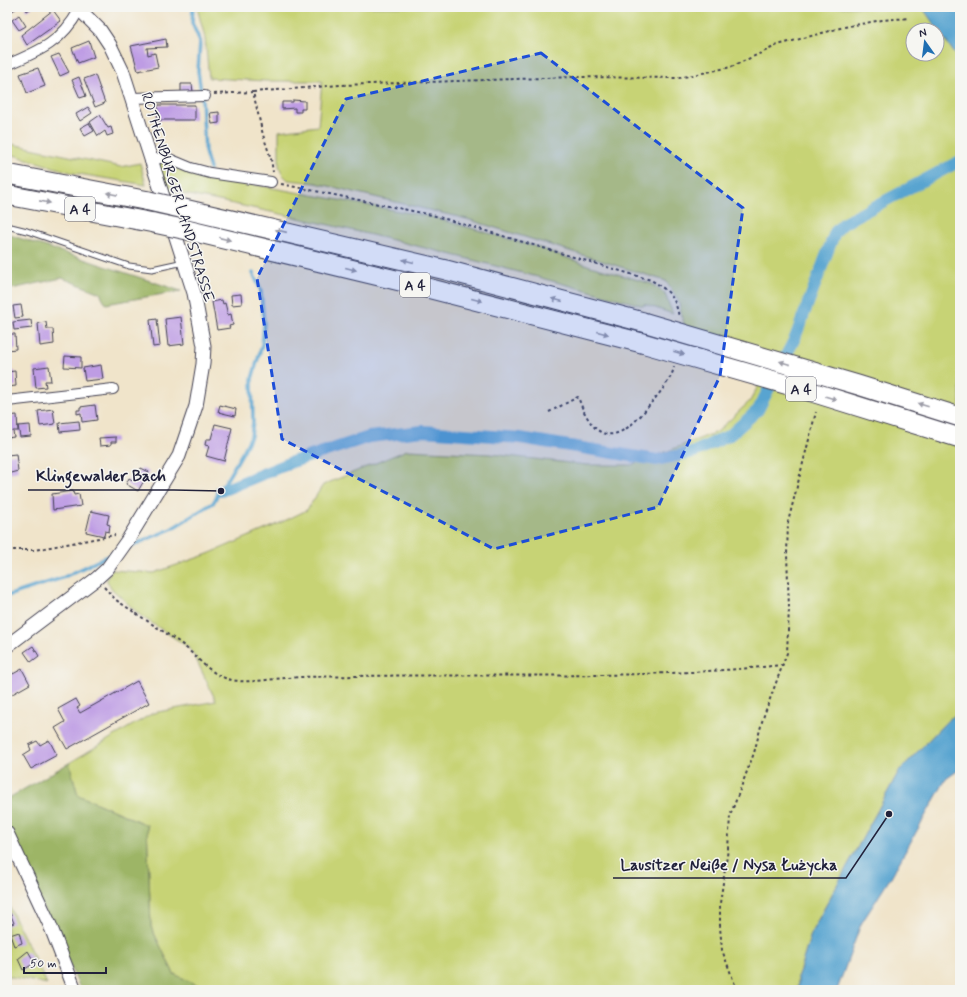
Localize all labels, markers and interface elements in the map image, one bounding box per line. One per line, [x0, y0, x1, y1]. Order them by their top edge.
north arrow [905, 22, 945, 62]
text: N [918, 26, 928, 41]
street label: ROTHENBURGER LANDSTRASSE [136, 90, 219, 305]
one-way arrow [106, 191, 118, 197]
road number: A 4 [65, 197, 95, 221]
one-way arrow [39, 199, 51, 205]
one-way arrow [275, 228, 287, 234]
one-way arrow [219, 236, 231, 242]
one-way arrow [402, 258, 414, 264]
one-way arrow [345, 266, 357, 272]
road number: A 4 [400, 273, 430, 297]
one-way arrow [550, 296, 563, 302]
one-way arrow [471, 298, 484, 304]
one-way arrow [598, 330, 610, 336]
one-way arrow [673, 351, 686, 357]
one-way arrow [779, 360, 791, 366]
road number: A 4 [786, 377, 816, 401]
one-way arrow [825, 395, 837, 401]
one-way arrow [917, 402, 929, 408]
callout: Klingewalder Bach [28, 462, 174, 490]
text: Klingewalder Bach [36, 466, 166, 489]
callout: Lausitzer Neiße / Nysa Łużycka [613, 850, 846, 878]
text: Lausitzer Neiße / Nysa Łużycka [620, 855, 838, 876]
scale bar [24, 949, 106, 975]
text: 50 m [30, 956, 57, 972]

